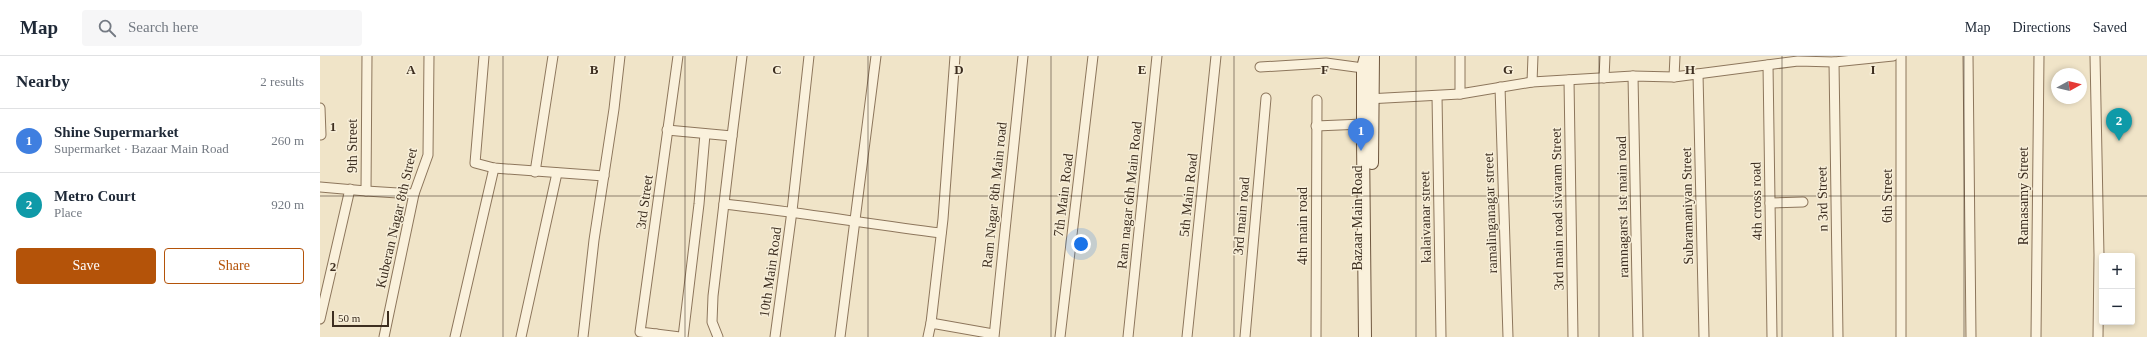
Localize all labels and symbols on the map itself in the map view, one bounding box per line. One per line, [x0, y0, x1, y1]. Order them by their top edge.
text: A [406, 62, 416, 77]
text: B [590, 62, 599, 77]
text: C [772, 62, 782, 77]
text: D [954, 62, 964, 77]
text: E [1138, 62, 1146, 77]
text: F [1321, 62, 1329, 77]
text: G [1503, 62, 1513, 77]
text: H [1685, 62, 1695, 77]
text: I [1870, 62, 1876, 77]
north arrow [2051, 68, 2087, 104]
pin: 2 [2106, 108, 2132, 141]
pin: 1 [1348, 118, 1374, 151]
text: 1 [330, 119, 336, 134]
street label: 9th Street [345, 119, 360, 173]
street label: Ram nagar 6th Main Road [1114, 120, 1145, 270]
street label: Ram Nagar 8th Main road [979, 121, 1010, 269]
street label: 3rd main road sivaram Street [1549, 128, 1566, 290]
street label: ramnagarst 1st main road [1614, 136, 1631, 278]
street label: Kuberan Nagar 8th Street [373, 146, 420, 290]
street label: Subramaniyan Street [1679, 147, 1696, 265]
street label: Ramasamy Street [2016, 147, 2031, 245]
street label: 7th Main Road [1051, 152, 1076, 238]
street label: 5th Main Road [1177, 152, 1200, 238]
street label: ramalinganagar street [1481, 152, 1500, 274]
street label: 4th cross road [1748, 162, 1765, 240]
street label: Bazaar Main Road [1350, 166, 1365, 270]
street label: n 3rd Street [1814, 166, 1831, 232]
street label: 6th Street [1880, 169, 1895, 223]
street label: kalaivanar street [1417, 171, 1434, 263]
street label: 3rd Street [633, 174, 656, 230]
street label: 3rd main road [1231, 176, 1252, 256]
street label: 4th main road [1295, 187, 1310, 265]
street label: 10th Main Road [757, 226, 784, 318]
your location [1071, 234, 1091, 254]
text: 2 [330, 259, 336, 274]
scale bar [332, 309, 389, 328]

